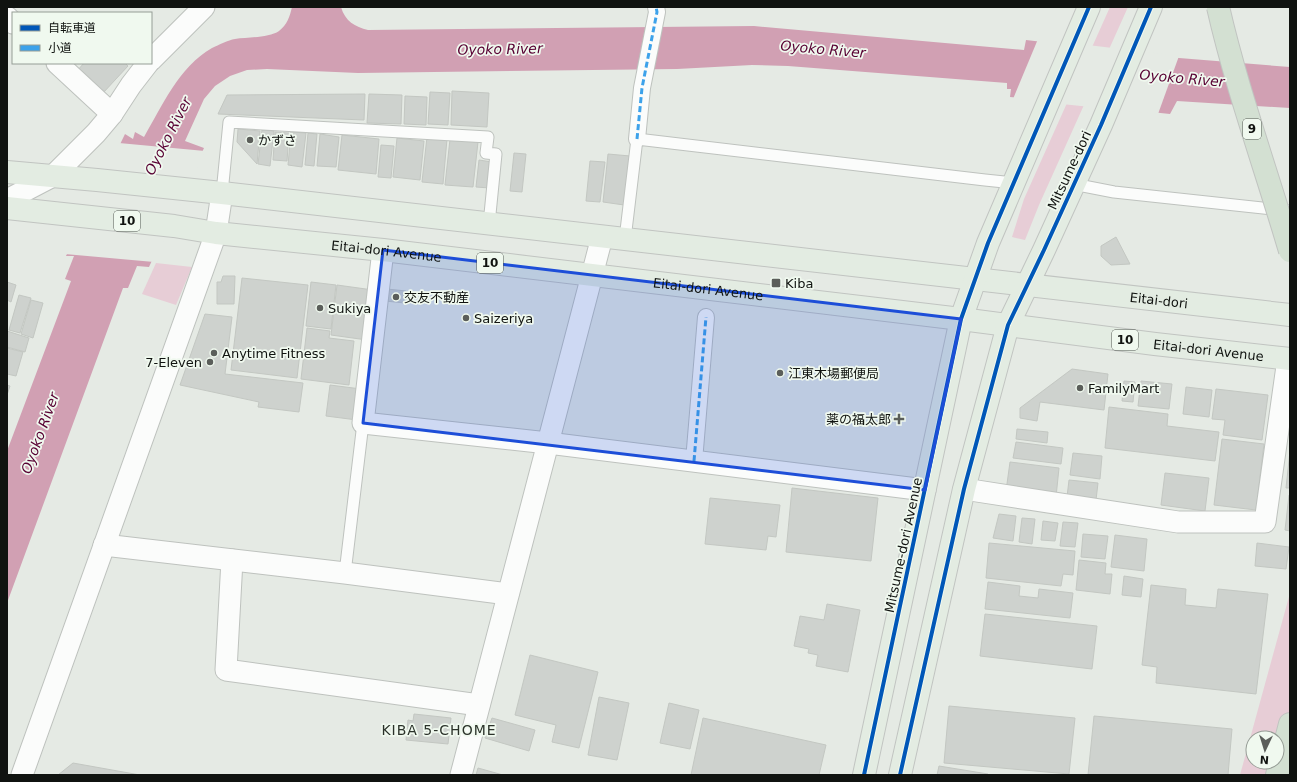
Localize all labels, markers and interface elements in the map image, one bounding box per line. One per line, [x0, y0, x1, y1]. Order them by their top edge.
legend [12, 12, 152, 64]
text: 自転車道 [48, 21, 96, 35]
water label: Oyoko River [780, 37, 867, 61]
water label: Oyoko River [457, 40, 544, 58]
text: 小道 [48, 41, 72, 55]
water label: Oyoko River [1139, 66, 1226, 90]
water label: Oyoko River [142, 93, 195, 178]
road number: 9 [1243, 119, 1261, 139]
street label: Mitsume-dori [1045, 128, 1094, 212]
place label: かずさ [258, 133, 297, 148]
marker: かずさ [245, 135, 255, 145]
road number: 10 [114, 211, 140, 231]
street label: Eitai-dori Avenue [331, 238, 442, 265]
road number: 10 [477, 253, 503, 273]
street label: Eitai-dori Avenue [652, 275, 764, 303]
place label: Kiba [785, 276, 813, 291]
marker: Kiba [770, 277, 782, 289]
place label: 交友不動産 [404, 290, 469, 305]
street label: Eitai-dori [1129, 290, 1189, 311]
marker: 交友不動産 [391, 292, 401, 302]
place label: Sukiya [328, 301, 371, 316]
marker: Sukiya [315, 303, 325, 313]
place label: Saizeriya [474, 311, 533, 326]
marker: Saizeriya [461, 313, 471, 323]
road number: 10 [1112, 330, 1138, 350]
street label: Eitai-dori Avenue [1153, 337, 1264, 364]
place label: Anytime Fitness [222, 346, 326, 361]
marker: Anytime Fitness [209, 348, 219, 358]
place label: 7-Eleven [145, 355, 202, 370]
marker: 7-Eleven [205, 357, 215, 367]
place label: 江東木場郵便局 [788, 366, 879, 381]
marker: 江東木場郵便局 [775, 368, 785, 378]
place label: FamilyMart [1088, 381, 1159, 396]
marker: FamilyMart [1075, 383, 1085, 393]
water label: Oyoko River [18, 389, 63, 476]
place label: 薬の福太郎 [826, 412, 891, 427]
marker: 薬の福太郎 [894, 414, 904, 424]
street label: Mitsume-dori Avenue [882, 476, 925, 614]
district label: KIBA 5-CHOME [381, 722, 497, 738]
north arrow [1245, 730, 1285, 770]
text: N [1259, 753, 1269, 766]

